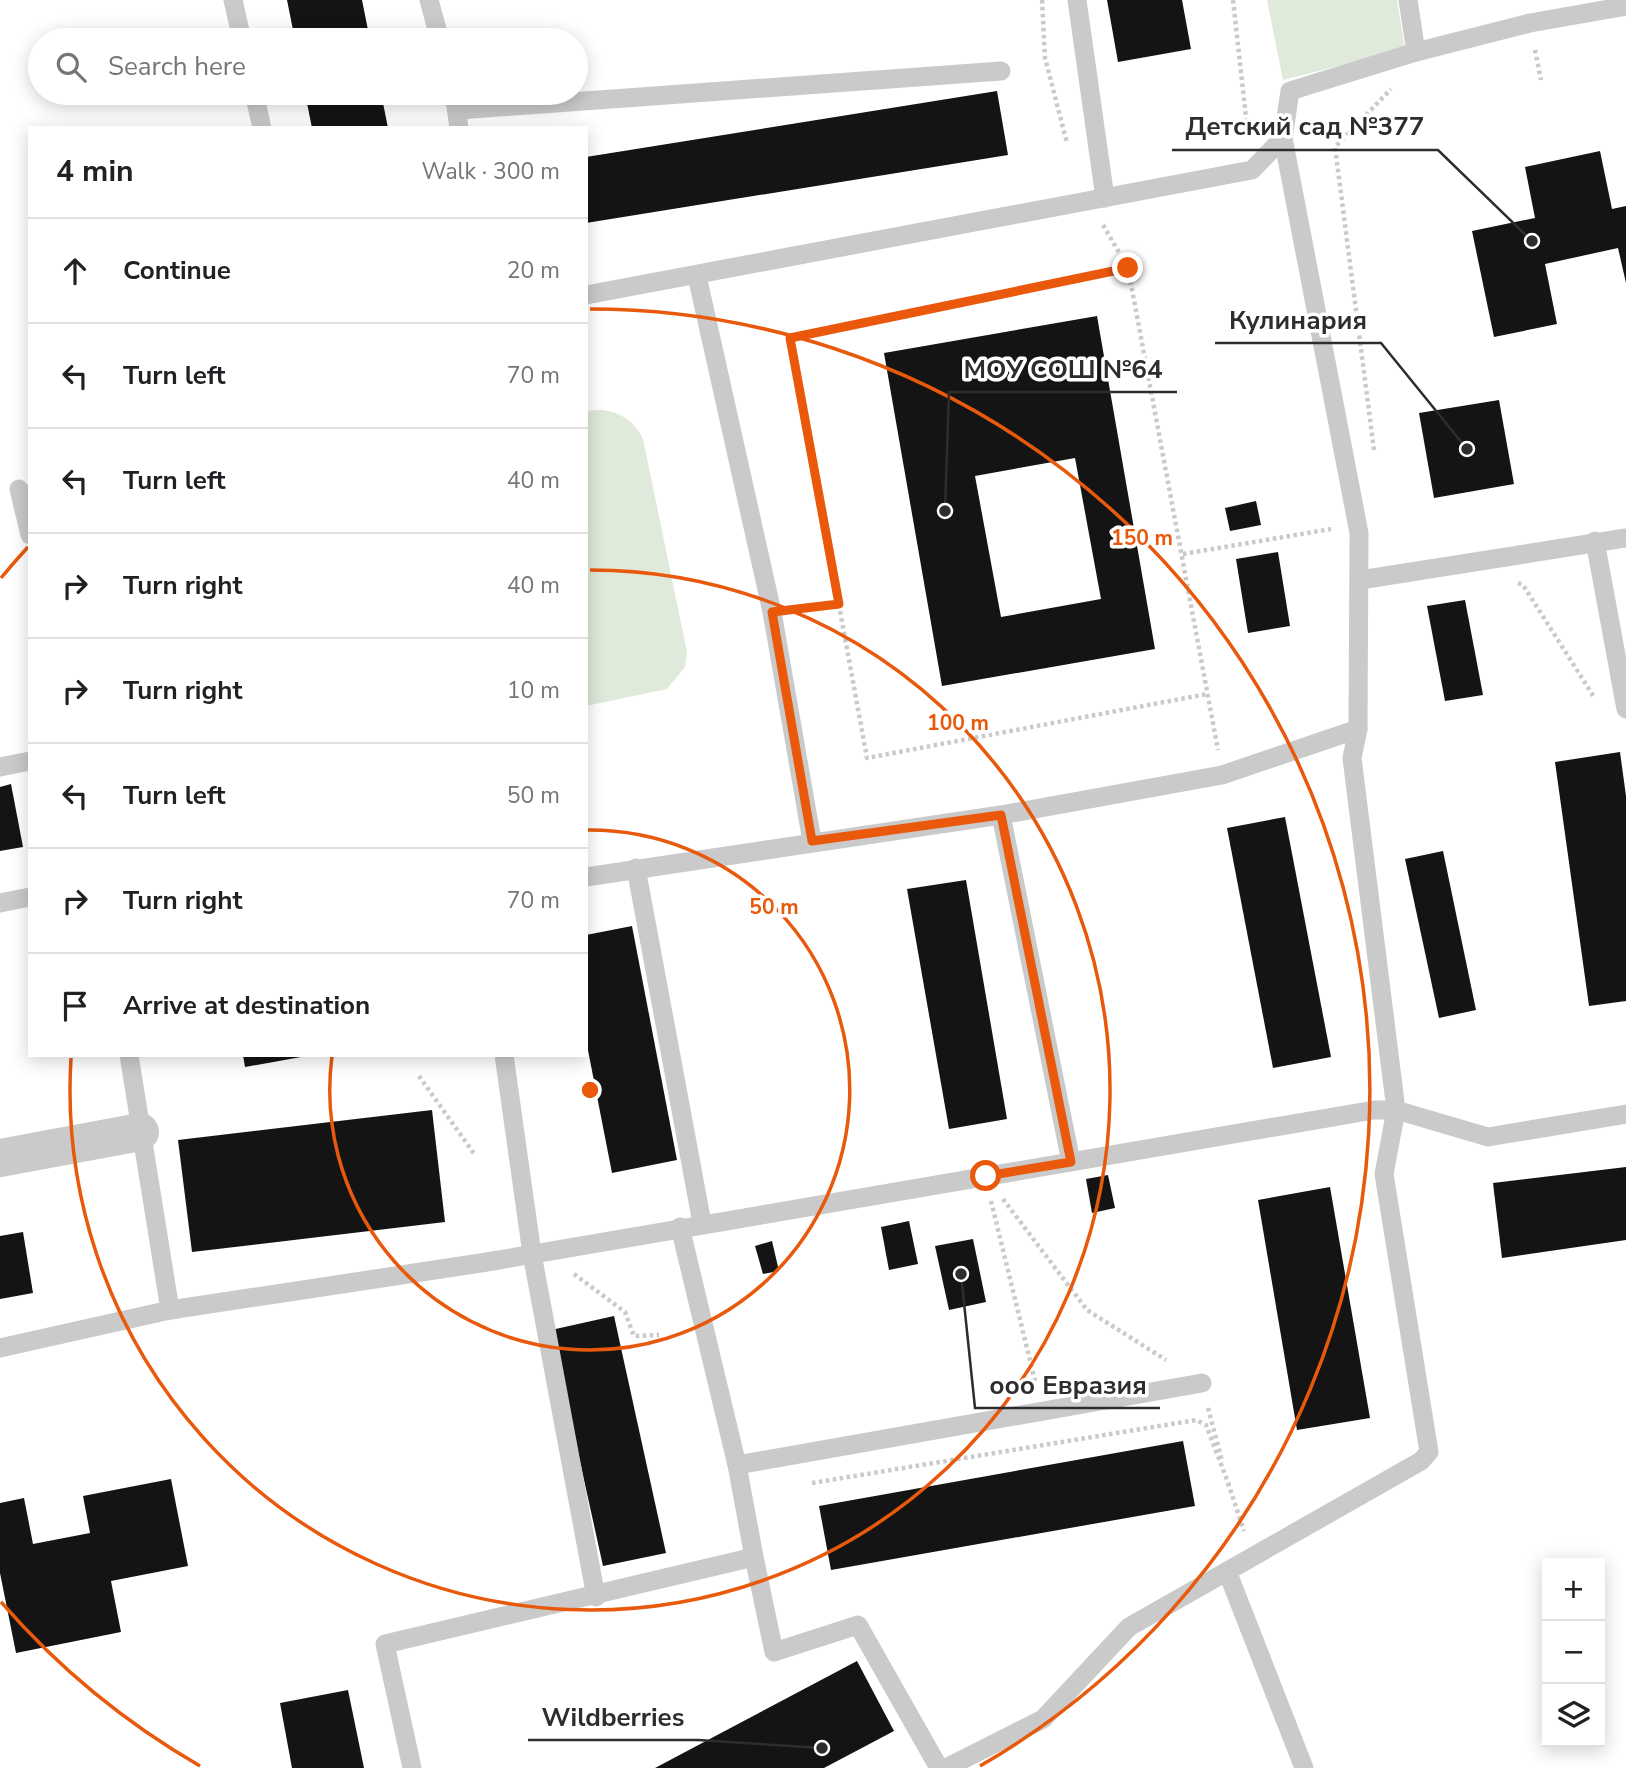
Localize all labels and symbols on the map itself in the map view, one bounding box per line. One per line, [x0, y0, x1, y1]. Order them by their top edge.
callout: Детский сад №377 [1172, 103, 1438, 150]
text: Детский сад №377 [1186, 109, 1424, 144]
route end [1112, 252, 1143, 283]
callout: Кулинария [1215, 296, 1381, 343]
text: Кулинария [1229, 303, 1367, 338]
callout: МОУ СОШ №64 [949, 345, 1177, 392]
text: МОУ СОШ №64 [963, 352, 1163, 387]
text: 150 m [1111, 524, 1173, 552]
text: 100 m [927, 709, 989, 737]
text: 50 m [749, 893, 799, 921]
centre of rings [578, 1078, 602, 1102]
route start [970, 1160, 1001, 1191]
callout: ооо Евразия [975, 1361, 1160, 1408]
text: ооо Евразия [989, 1368, 1147, 1403]
callout: Wildberries [528, 1693, 698, 1740]
text: Wildberries [542, 1700, 684, 1735]

